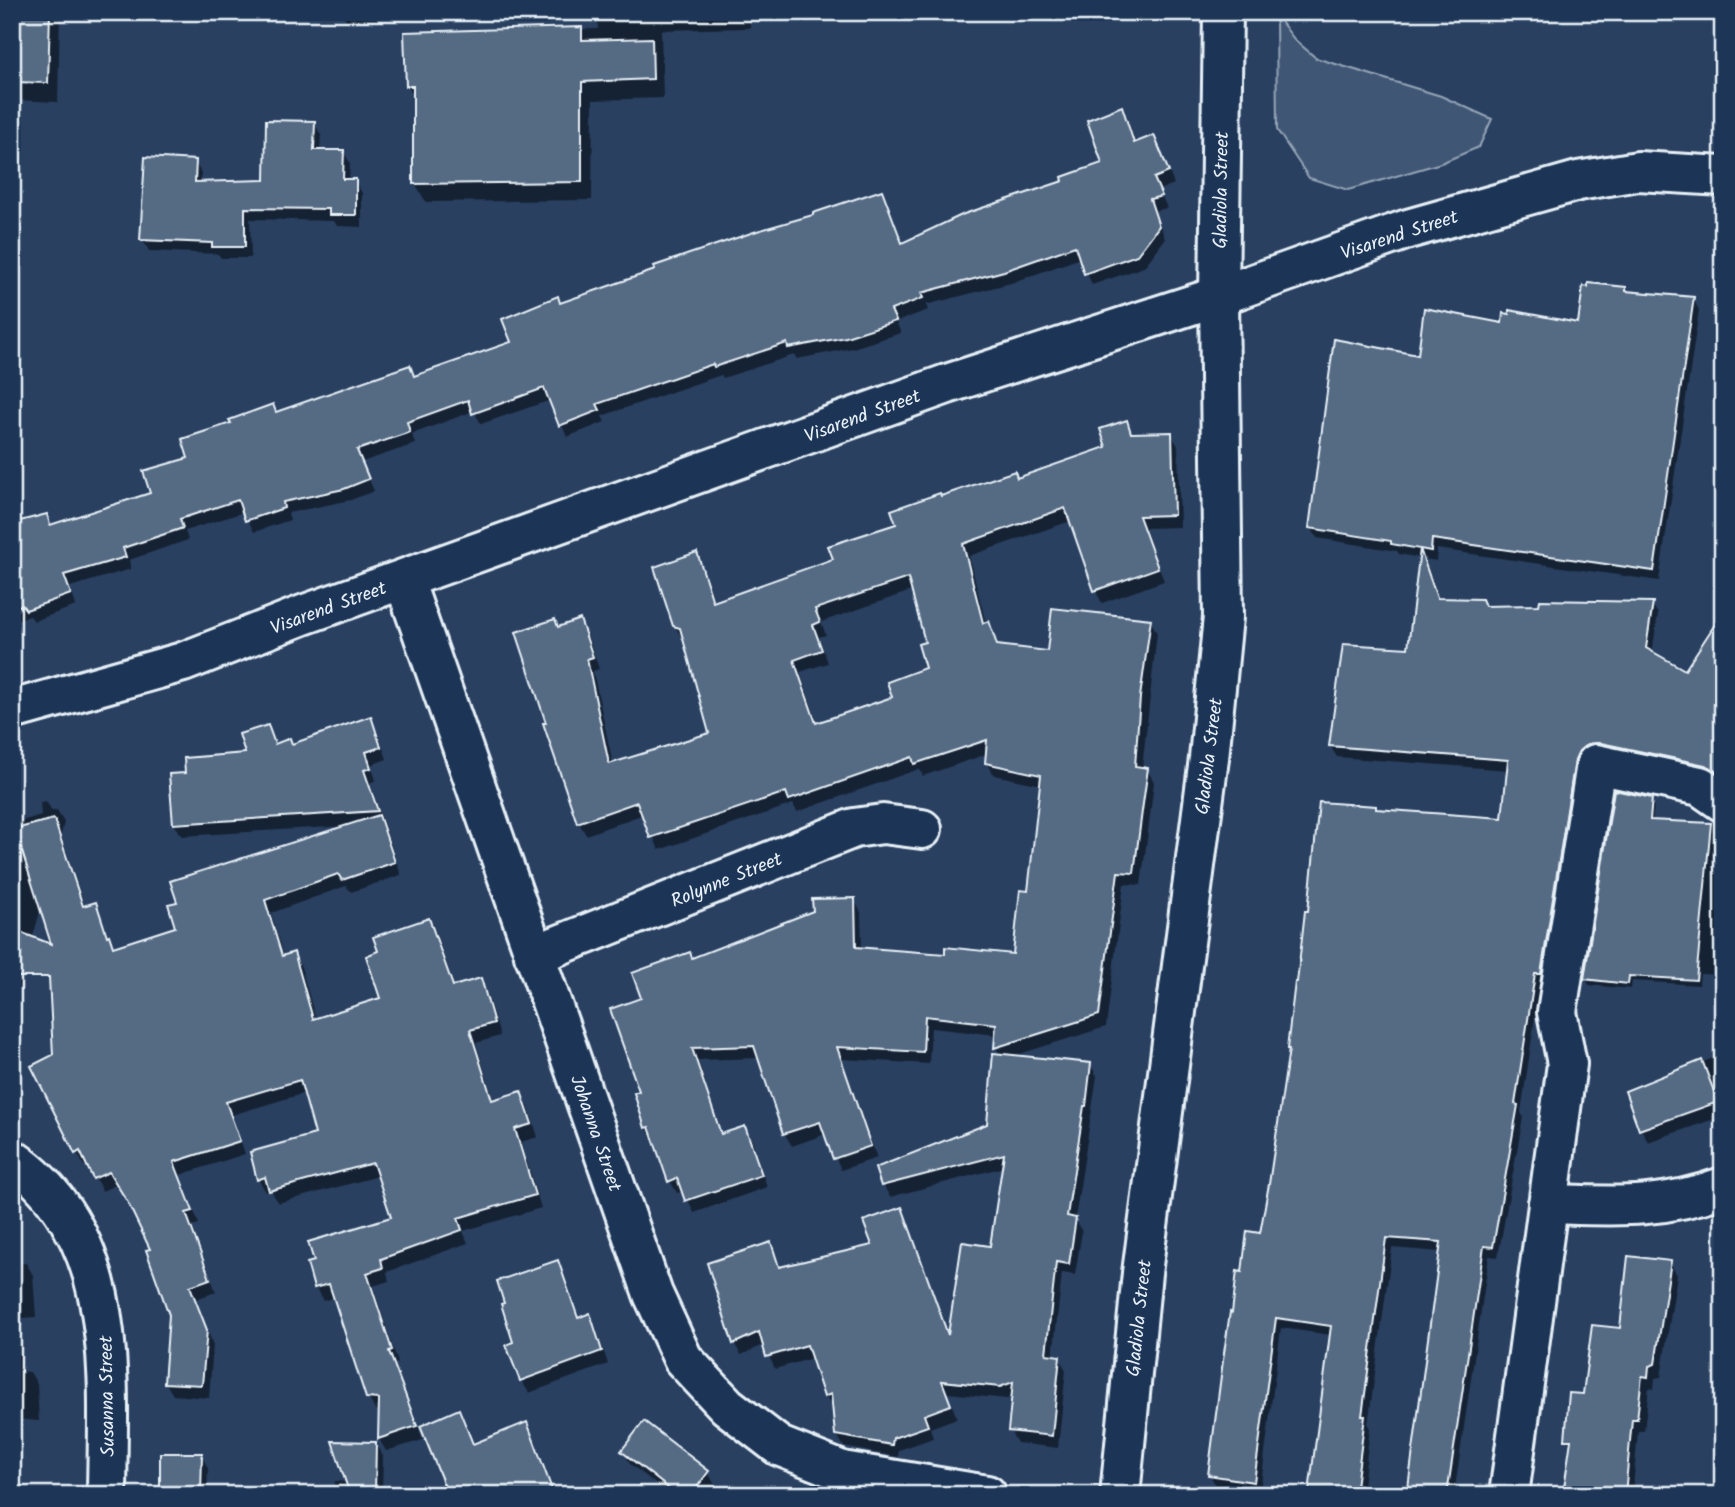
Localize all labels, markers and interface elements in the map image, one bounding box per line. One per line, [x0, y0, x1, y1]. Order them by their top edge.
street label: Gladiola Street [1206, 131, 1238, 249]
street label: Visarend Street [1337, 203, 1463, 269]
street label: Visarend Street [800, 382, 926, 452]
street label: Visarend Street [266, 574, 392, 644]
street label: Gladiola Street [1188, 696, 1232, 816]
street label: Rolynne Street [666, 845, 788, 917]
street label: Johanna Street [561, 1071, 629, 1197]
street label: Gladiola Street [1119, 1258, 1161, 1378]
street label: Susanna Street [92, 1334, 124, 1457]

